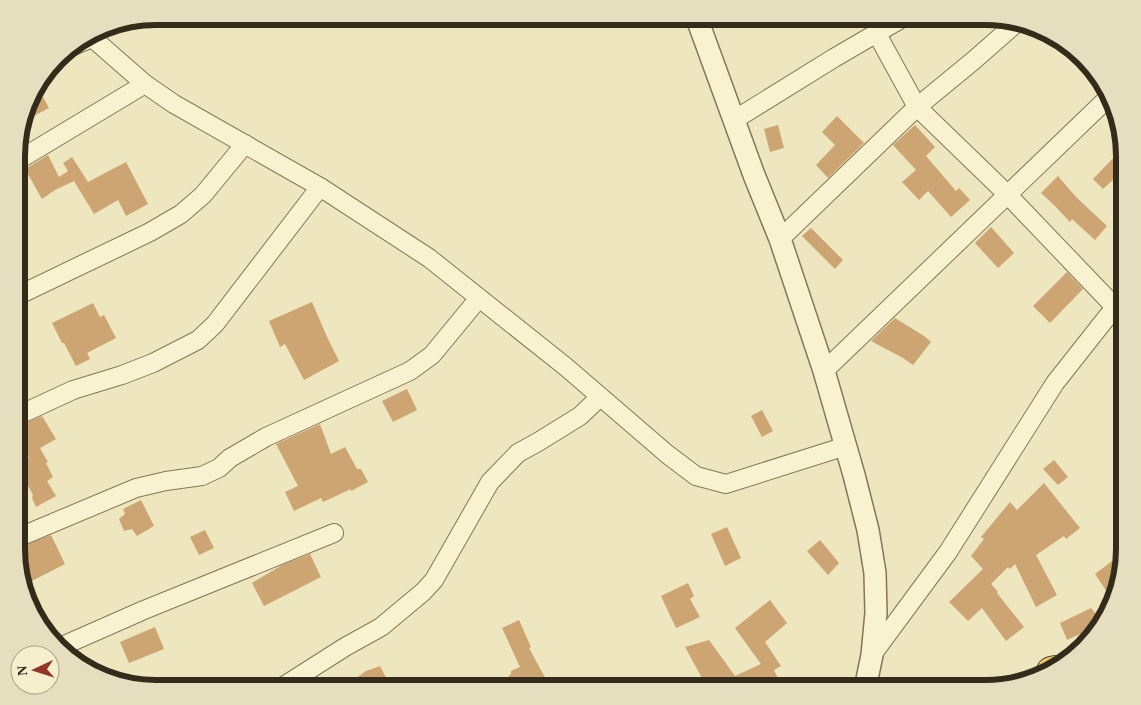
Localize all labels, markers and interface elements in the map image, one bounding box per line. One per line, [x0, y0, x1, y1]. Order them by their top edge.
north arrow [10, 645, 60, 695]
text: N [15, 665, 30, 676]

